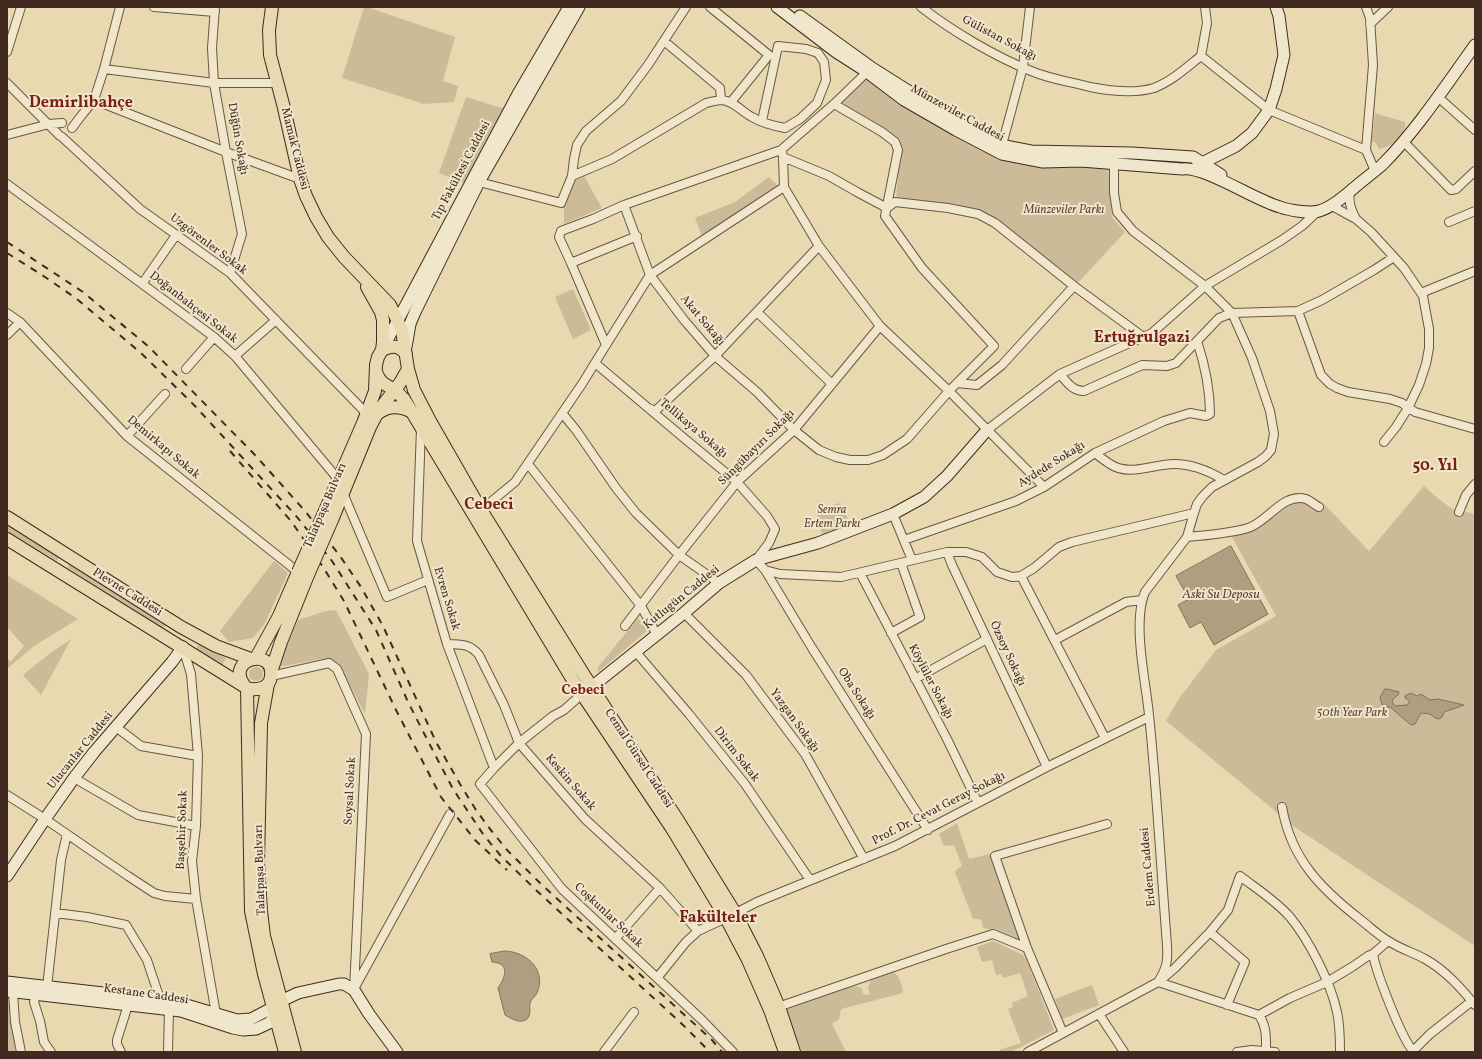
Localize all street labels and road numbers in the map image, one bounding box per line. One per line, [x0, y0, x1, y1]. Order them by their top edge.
street label: Gülistan Sokağı [959, 13, 1039, 65]
street label: Münzeviler Caddesi [908, 82, 1006, 146]
street label: Düğün Sokağı [224, 102, 250, 176]
street label: Mamak Caddesi [277, 106, 311, 192]
street label: Tıp Fakültesi Caddesi [430, 119, 494, 223]
street label: Uzgörenler Sokak [166, 211, 250, 279]
street label: Doğanbahçesi Sokak [146, 269, 240, 347]
street label: Akat Sokağı [676, 292, 728, 350]
street label: Tellikaya Sokağı [656, 396, 730, 462]
street label: Süngübayırı Sokağı [716, 407, 798, 489]
street label: Demirkapı Sokak [123, 413, 203, 483]
street label: Aydede Sokağı [1016, 439, 1088, 491]
street label: Talatpaşa Bulvarı [302, 461, 350, 551]
street label: Kutlugün Caddesi [641, 563, 723, 633]
street label: Evren Sokak [429, 565, 463, 633]
street label: Plevne Caddesi [89, 566, 165, 620]
street label: Özsoy Sokağı [986, 619, 1028, 689]
street label: Köylüler Sokağı [904, 642, 956, 722]
street label: Oba Sokağı [834, 665, 878, 723]
street label: Yazgan Sokağı [766, 686, 822, 756]
street label: Cemal Gürsel Caddesi [601, 707, 675, 811]
street label: Ulucanlar Caddesi [45, 709, 117, 793]
street label: Dirim Sokak [710, 725, 762, 785]
street label: Keskin Sokak [542, 752, 598, 814]
street label: Soysal Sokak [342, 756, 360, 826]
street label: Prof. Dr. Cevat Geray Sokağı [870, 769, 1008, 849]
street label: Başşehir Sokak [174, 790, 192, 870]
street label: Talatpaşa Bulvarı [252, 824, 270, 916]
street label: Erdem Caddesi [1138, 827, 1160, 907]
street label: Coşkunlar Sokak [571, 880, 645, 952]
street label: Kestane Caddesi [103, 982, 189, 1008]

